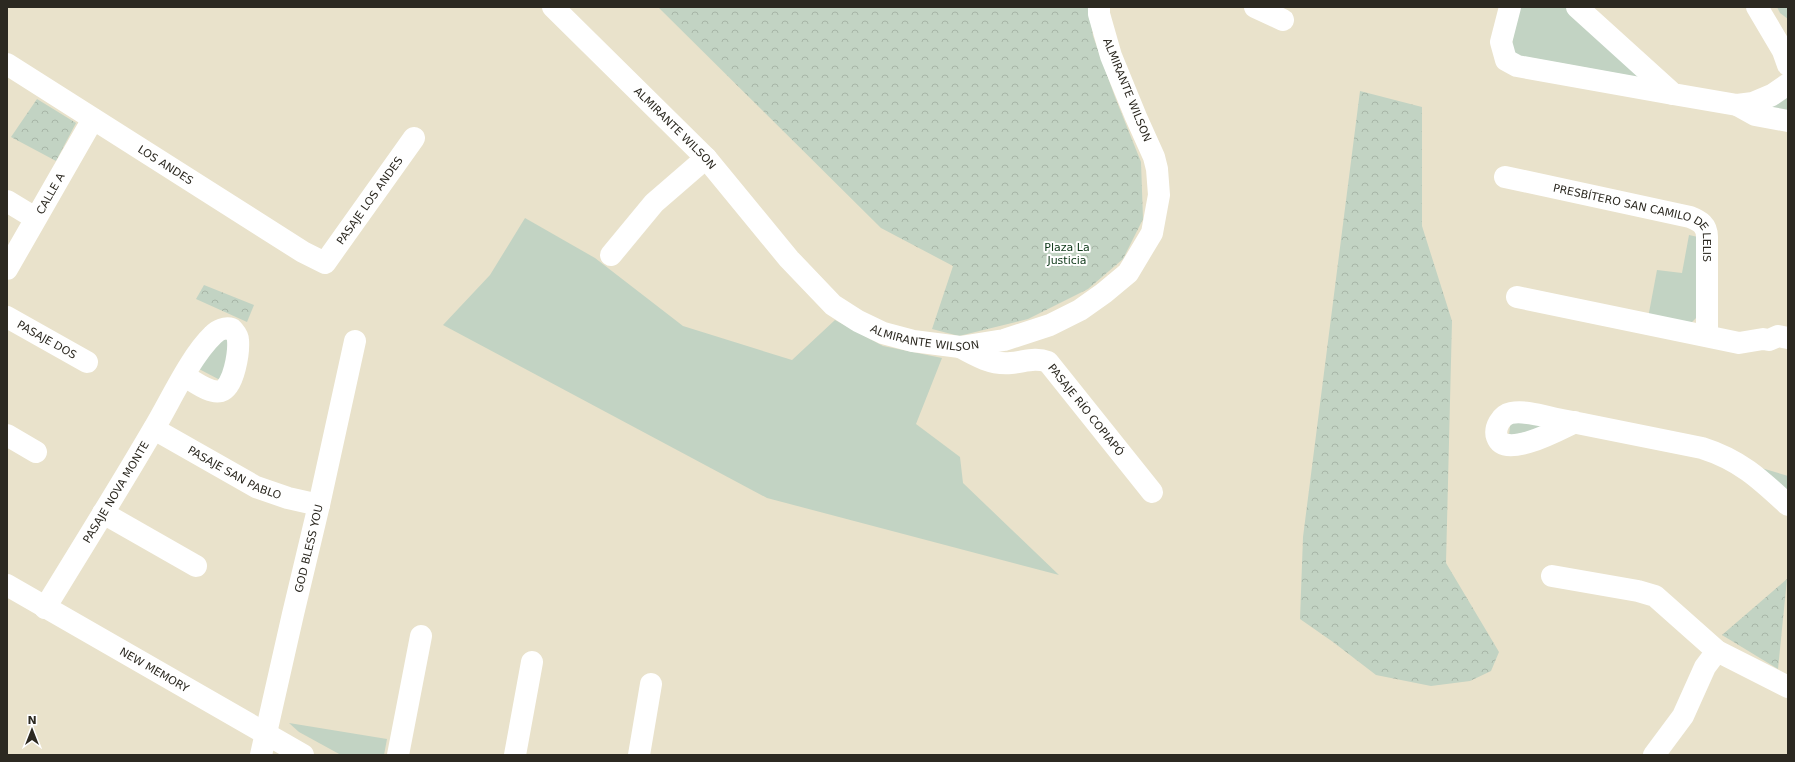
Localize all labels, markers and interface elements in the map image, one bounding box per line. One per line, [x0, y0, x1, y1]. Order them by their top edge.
street label: ALMIRANTE WILSON [1100, 36, 1154, 144]
street label: ALMIRANTE WILSON [631, 84, 719, 172]
street label: LOS ANDES [136, 142, 196, 187]
street label: PASAJE LOS ANDES [334, 154, 405, 247]
street label: CALLE A [33, 170, 67, 216]
street label: PRESBÍTERO SAN CAMILO DE LELIS [1552, 181, 1714, 262]
park label: Plaza La Justicia [1044, 241, 1090, 267]
street label: PASAJE DOS [15, 318, 79, 361]
street label: ALMIRANTE WILSON [868, 321, 980, 354]
street label: PASAJE RÍO COPIAPÓ [1046, 361, 1127, 459]
street label: PASAJE NOVA MONTE [80, 439, 152, 545]
street label: PASAJE SAN PABLO [186, 443, 284, 502]
street label: GOD BLESS YOU [292, 503, 325, 594]
street label: NEW MEMORY [117, 645, 192, 695]
north arrow [12, 710, 52, 750]
text: N [27, 714, 37, 727]

